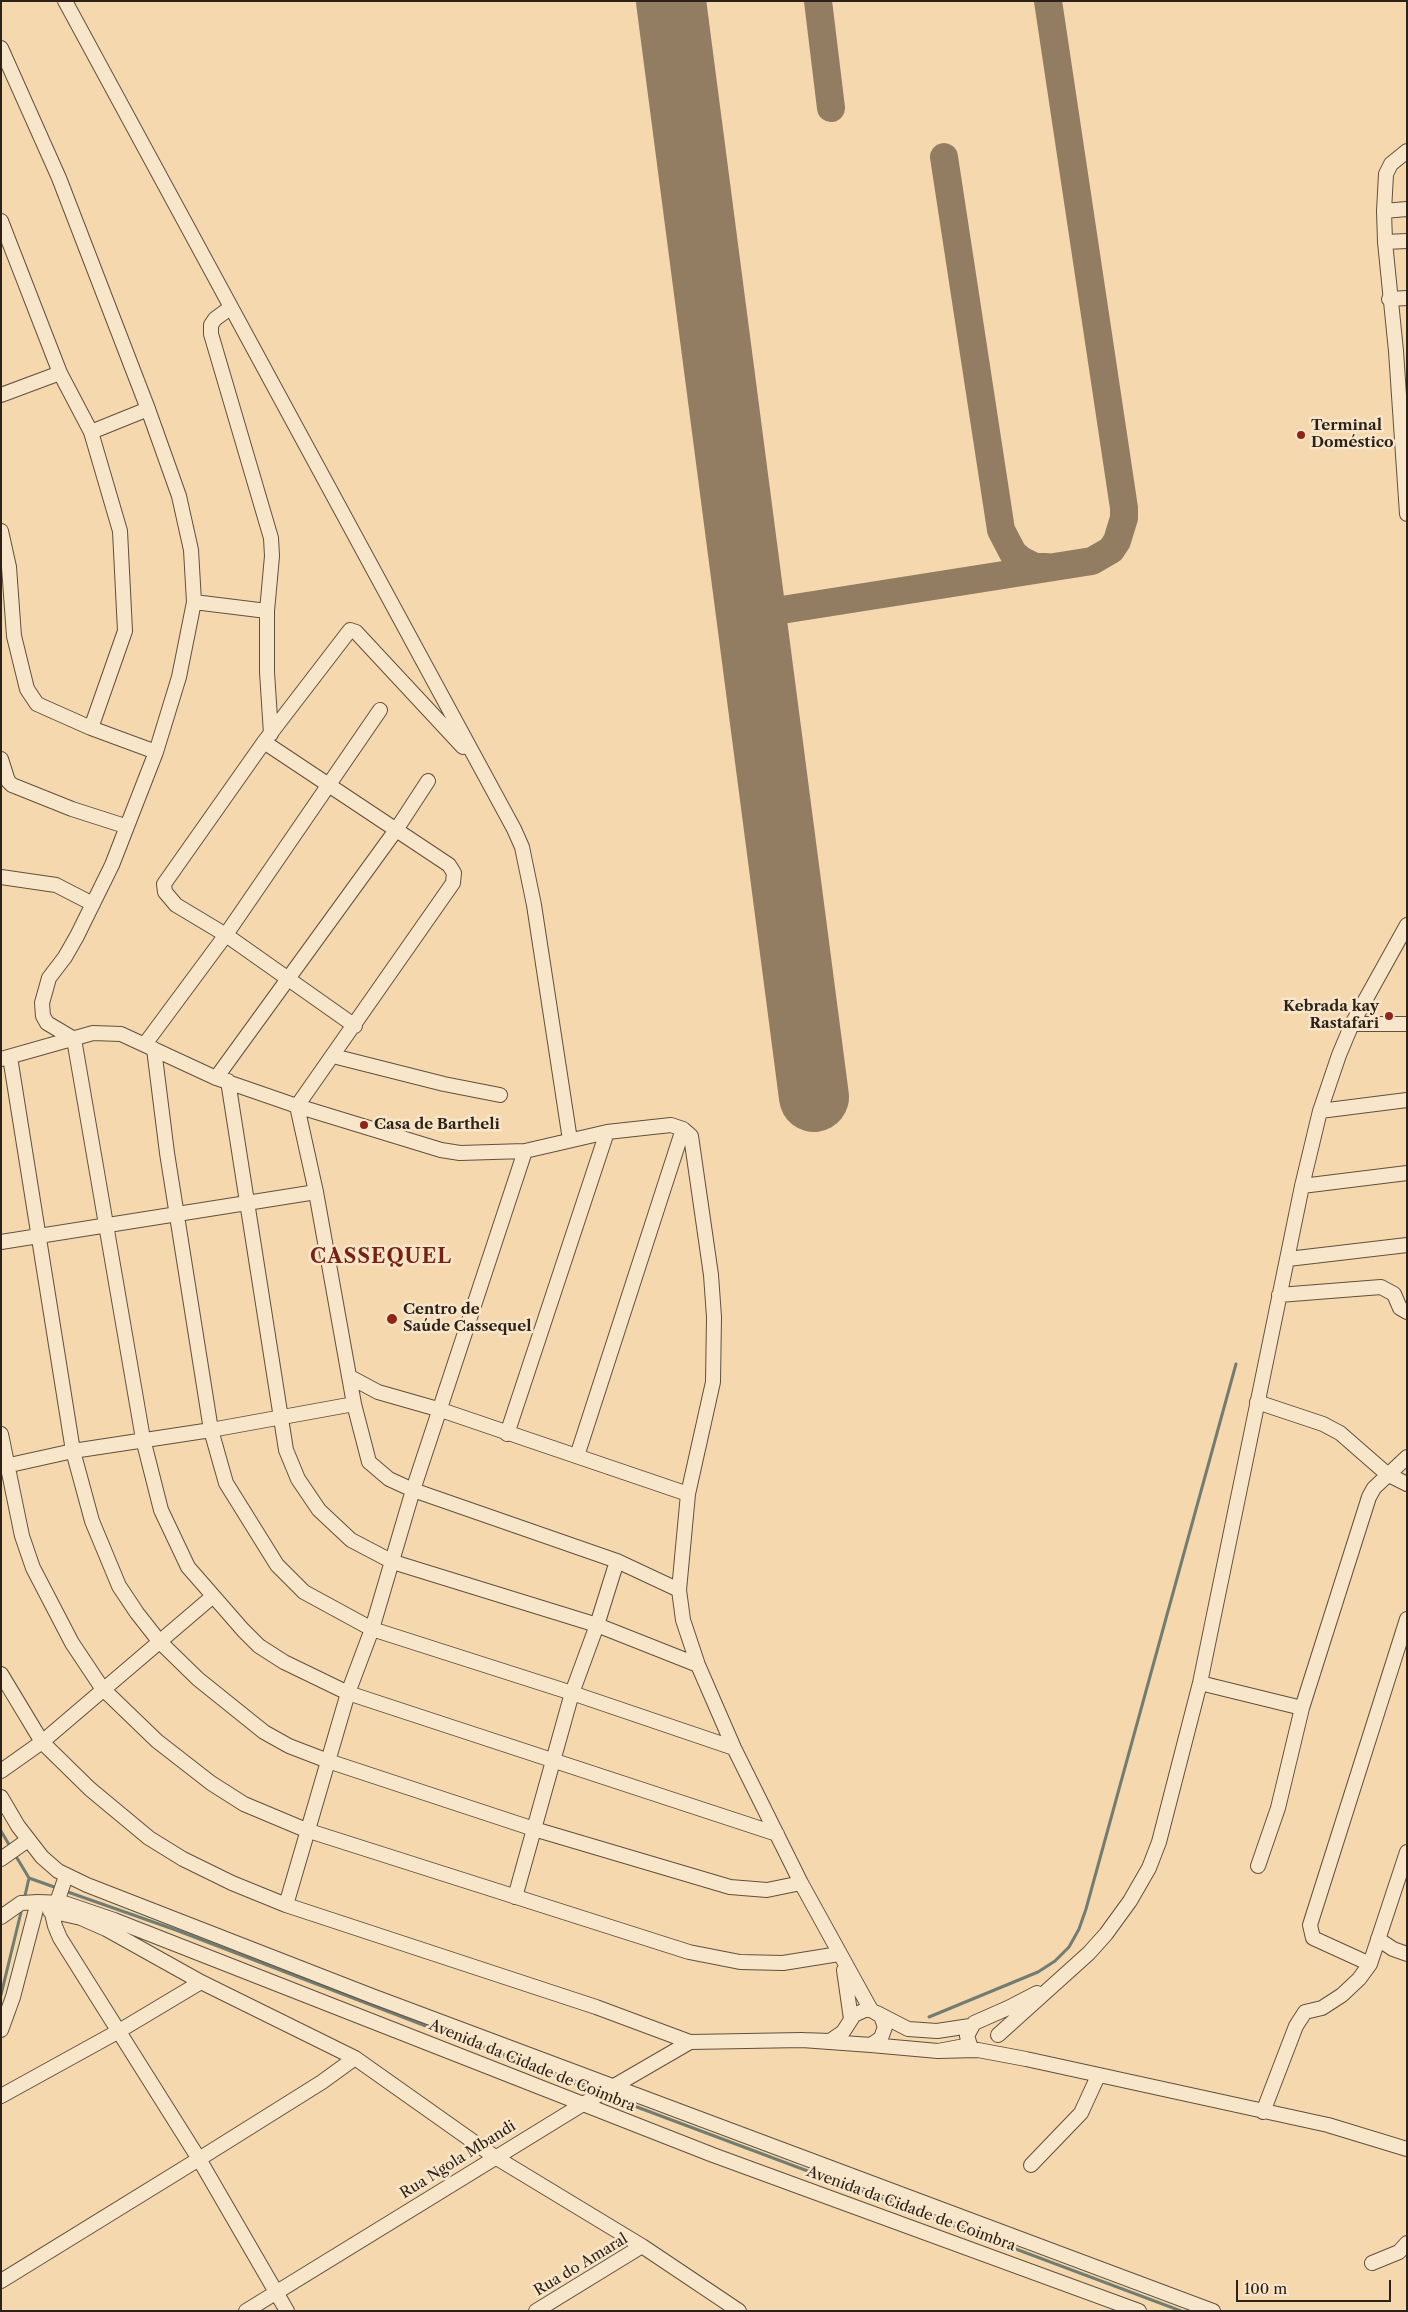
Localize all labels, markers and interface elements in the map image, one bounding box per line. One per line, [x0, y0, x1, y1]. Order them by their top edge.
place label: Terminal Doméstico [1311, 417, 1394, 452]
marker: Terminal Doméstico [1295, 429, 1307, 441]
place label: Kebrada kay Rastafari [1283, 998, 1379, 1033]
marker: Kebrada kay Rastafari [1383, 1010, 1395, 1022]
place label: Casa de Bartheli [374, 1116, 500, 1134]
marker: Casa de Bartheli [358, 1119, 370, 1131]
district label: CASSEQUEL [309, 1245, 453, 1269]
place label: Centro de Saúde Cassequel [403, 1301, 532, 1336]
marker: Centro de Saúde Cassequel [385, 1312, 399, 1326]
street label: Avenida da Cidade de Coimbra [426, 2016, 638, 2116]
street label: Rua Ngola Mbandi [397, 2117, 519, 2203]
street label: Avenida da Cidade de Coimbra [804, 2163, 1018, 2255]
street label: Rua do Amaral [531, 2230, 631, 2300]
scale bar [1238, 2270, 1393, 2302]
text: 100 m [1244, 2279, 1287, 2298]

